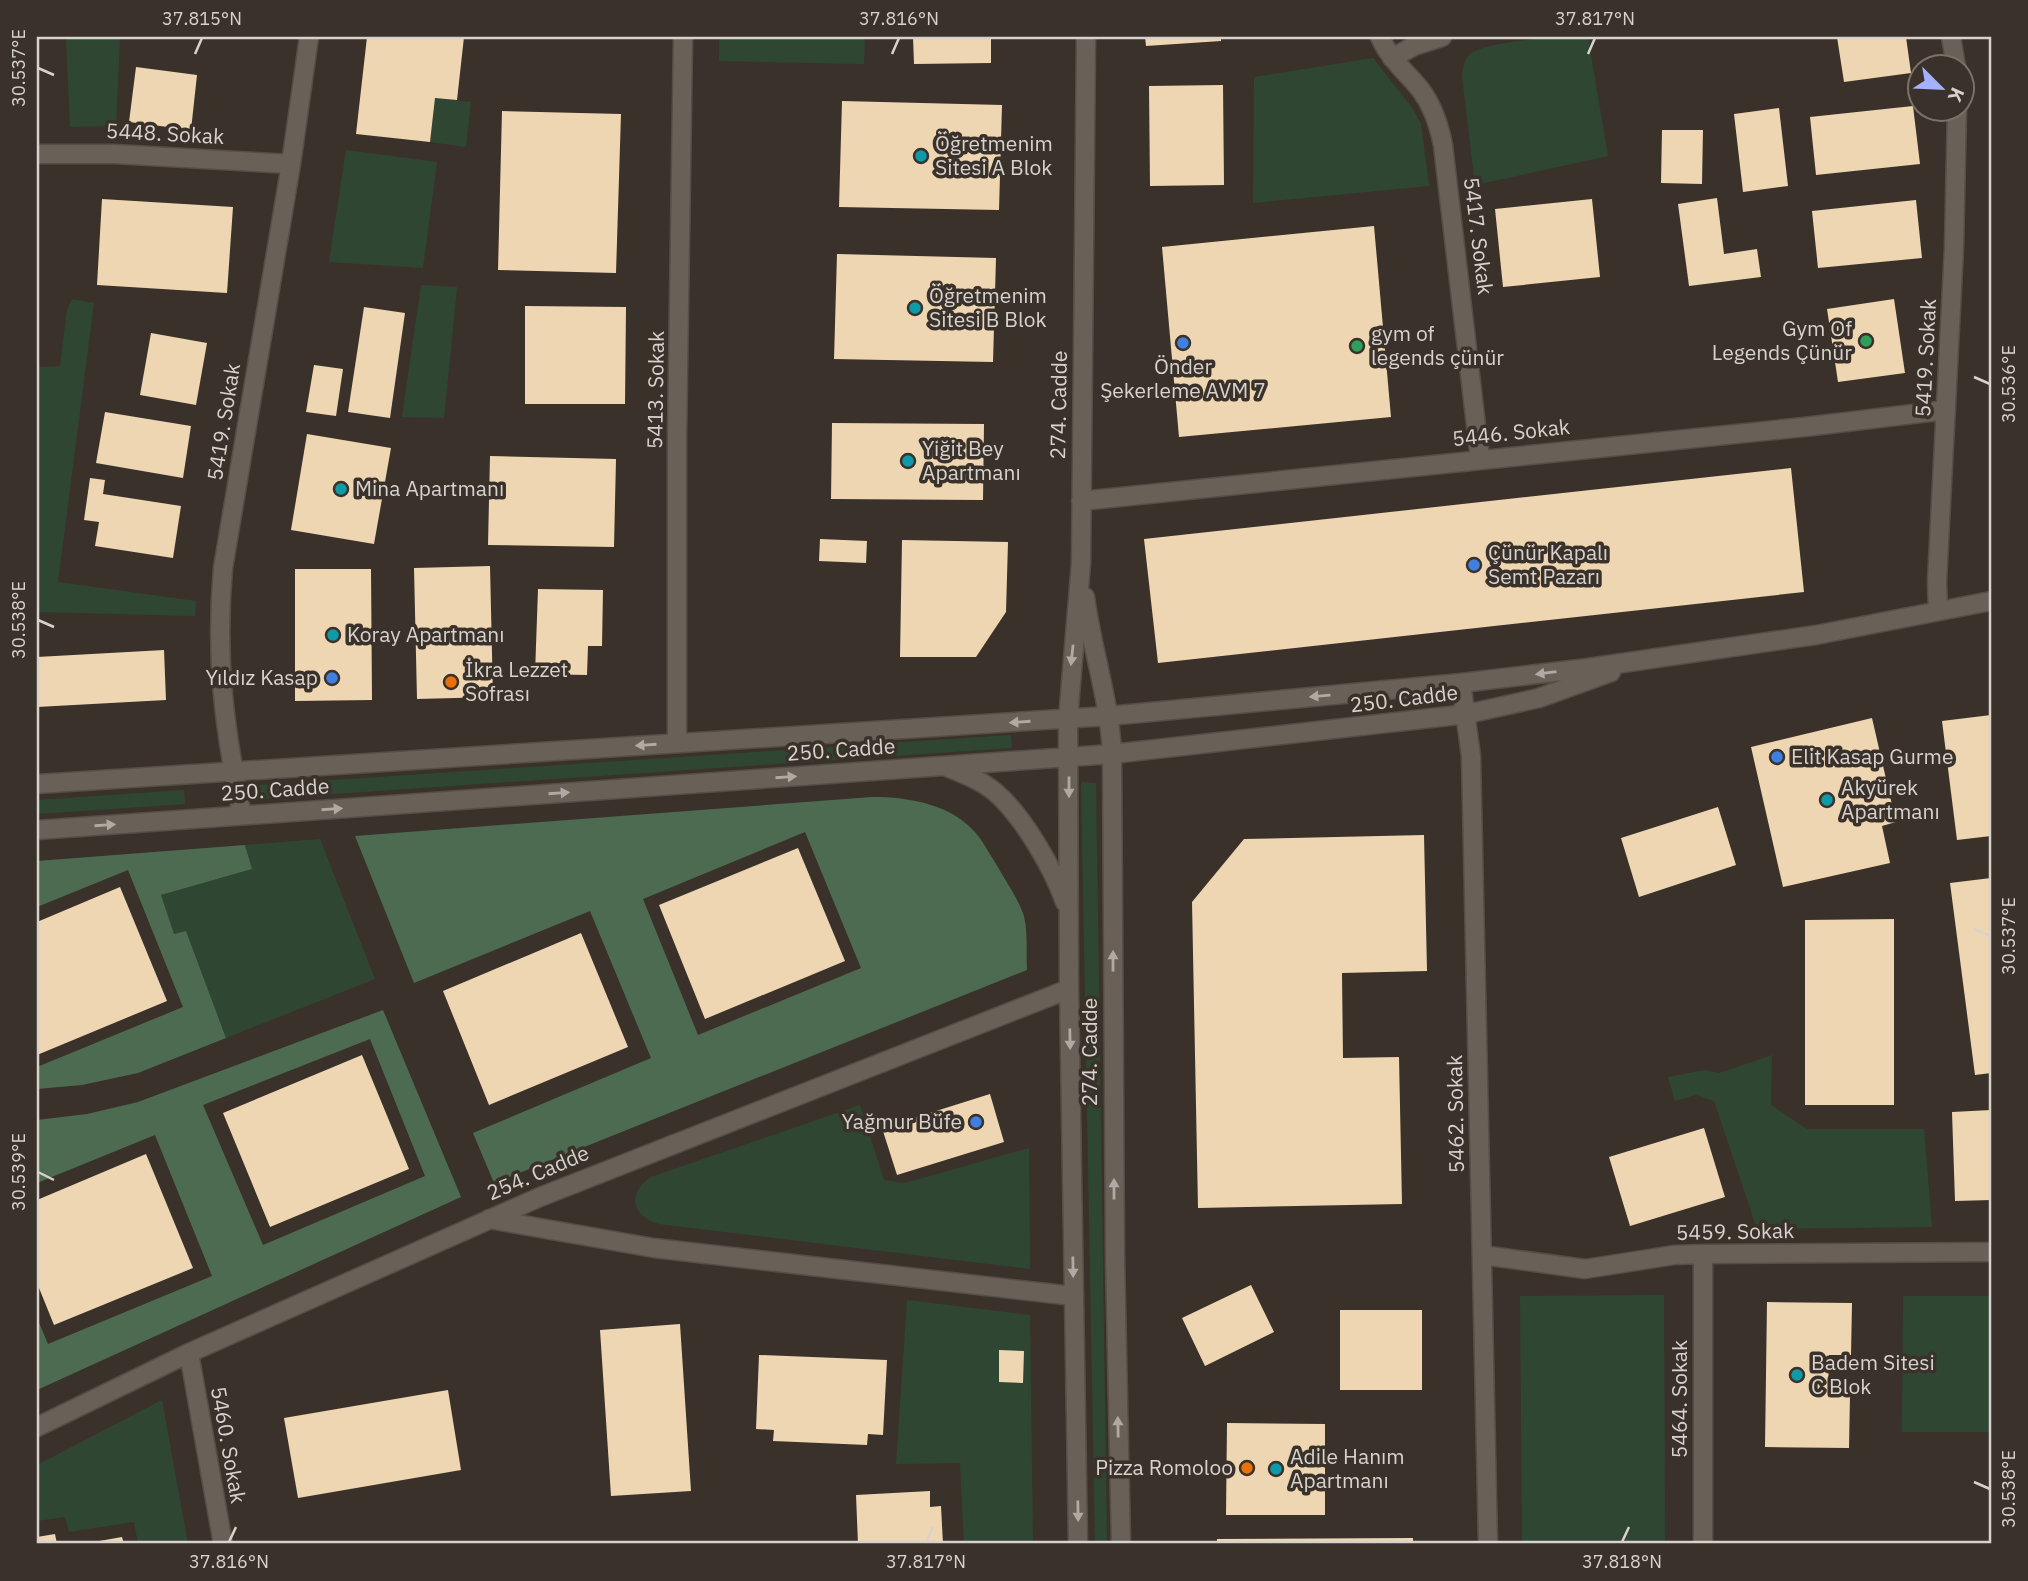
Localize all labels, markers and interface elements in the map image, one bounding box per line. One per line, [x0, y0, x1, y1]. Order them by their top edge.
text: 37.815°N [162, 7, 242, 30]
text: 37.816°N [859, 7, 939, 30]
text: 37.817°N [1555, 7, 1635, 30]
text: 30.537°E [7, 29, 30, 107]
north arrow [1906, 52, 1976, 122]
text: K [1943, 84, 1970, 106]
street label: 5448. Sokak [105, 116, 225, 150]
place label: Öğretmenim Sitesi A Blok [935, 129, 1053, 181]
marker: Öğretmenim Sitesi A Blok [913, 148, 929, 164]
street label: 5417. Sokak [1458, 175, 1500, 296]
place label: Öğretmenim Sitesi B Blok [929, 281, 1047, 333]
street label: 5419. Sokak [1908, 298, 1942, 418]
marker: Öğretmenim Sitesi B Blok [907, 300, 923, 316]
place label: Gym Of Legends Çünür [1712, 314, 1852, 366]
place label: gym of legends çünür [1371, 319, 1504, 371]
street label: 5413. Sokak [640, 331, 670, 449]
marker: Gym Of Legends Çünür [1858, 333, 1874, 349]
marker: Önder Şekerleme AVM 7 [1175, 335, 1191, 351]
marker: gym of legends çünür [1349, 338, 1365, 354]
text: 30.536°E [1997, 345, 2020, 423]
street label: 274. Cadde [1043, 350, 1073, 460]
place label: Önder Şekerleme AVM 7 [1100, 352, 1266, 404]
street label: 5419. Sokak [200, 361, 246, 482]
street label: 5446. Sokak [1451, 412, 1571, 452]
place label: Yiğit Bey Apartmanı [922, 434, 1021, 486]
marker: Yiğit Bey Apartmanı [900, 453, 916, 469]
place label: Mina Apartmanı [355, 474, 504, 502]
marker: Mina Apartmanı [333, 481, 349, 497]
place label: Çünür Kapalı Semt Pazarı [1488, 538, 1608, 590]
marker: Çünür Kapalı Semt Pazarı [1466, 557, 1482, 573]
text: 30.538°E [7, 581, 30, 659]
place label: Koray Apartmanı [347, 620, 504, 648]
marker: Koray Apartmanı [325, 627, 341, 643]
one-way arrow [1067, 644, 1078, 666]
place label: İkra Lezzet Sofrası [465, 655, 568, 707]
place label: Yıldız Kasap [205, 663, 318, 691]
one-way arrow [1535, 667, 1557, 678]
marker: Yıldız Kasap [324, 670, 340, 686]
marker: İkra Lezzet Sofrası [443, 674, 459, 690]
street label: 250. Cadde [1348, 677, 1459, 719]
one-way arrow [1309, 691, 1331, 702]
one-way arrow [1009, 717, 1031, 728]
street label: 250. Cadde [786, 731, 896, 767]
one-way arrow [635, 740, 657, 751]
place label: Elit Kasap Gurme [1791, 742, 1953, 770]
marker: Elit Kasap Gurme [1769, 749, 1785, 765]
street label: 250. Cadde [220, 771, 330, 807]
one-way arrow [775, 771, 797, 782]
place label: Akyürek Apartmanı [1841, 773, 1940, 825]
one-way arrow [1063, 776, 1075, 798]
one-way arrow [548, 787, 570, 798]
marker: Akyürek Apartmanı [1819, 792, 1835, 808]
one-way arrow [321, 803, 343, 814]
one-way arrow [94, 819, 116, 830]
text: 30.537°E [1997, 897, 2020, 975]
one-way arrow [1107, 950, 1119, 972]
street label: 274. Cadde [1075, 998, 1103, 1106]
one-way arrow [1064, 1028, 1075, 1050]
street label: 5462. Sokak [1440, 1055, 1470, 1173]
place label: Yağmur Büfe [841, 1107, 962, 1135]
marker: Yağmur Büfe [968, 1114, 984, 1130]
text: 30.539°E [7, 1133, 30, 1211]
street label: 254. Cadde [482, 1138, 593, 1206]
one-way arrow [1108, 1178, 1120, 1200]
street label: 5459. Sokak [1676, 1216, 1794, 1246]
one-way arrow [1067, 1256, 1078, 1278]
street label: 5464. Sokak [1665, 1340, 1693, 1458]
place label: Badem Sitesi C Blok [1811, 1348, 1935, 1400]
marker: Badem Sitesi C Blok [1789, 1367, 1805, 1383]
street label: 5460. Sokak [205, 1384, 253, 1505]
one-way arrow [1112, 1416, 1124, 1438]
place label: Adile Hanım Apartmanı [1290, 1442, 1405, 1494]
text: 30.538°E [1997, 1450, 2020, 1528]
place label: Pizza Romoloo [1095, 1453, 1233, 1481]
marker: Pizza Romoloo [1239, 1460, 1255, 1476]
marker: Adile Hanım Apartmanı [1268, 1461, 1284, 1477]
one-way arrow [1072, 1500, 1083, 1522]
text: 37.816°N [189, 1550, 269, 1573]
text: 37.817°N [886, 1550, 966, 1573]
text: 37.818°N [1582, 1550, 1662, 1573]

